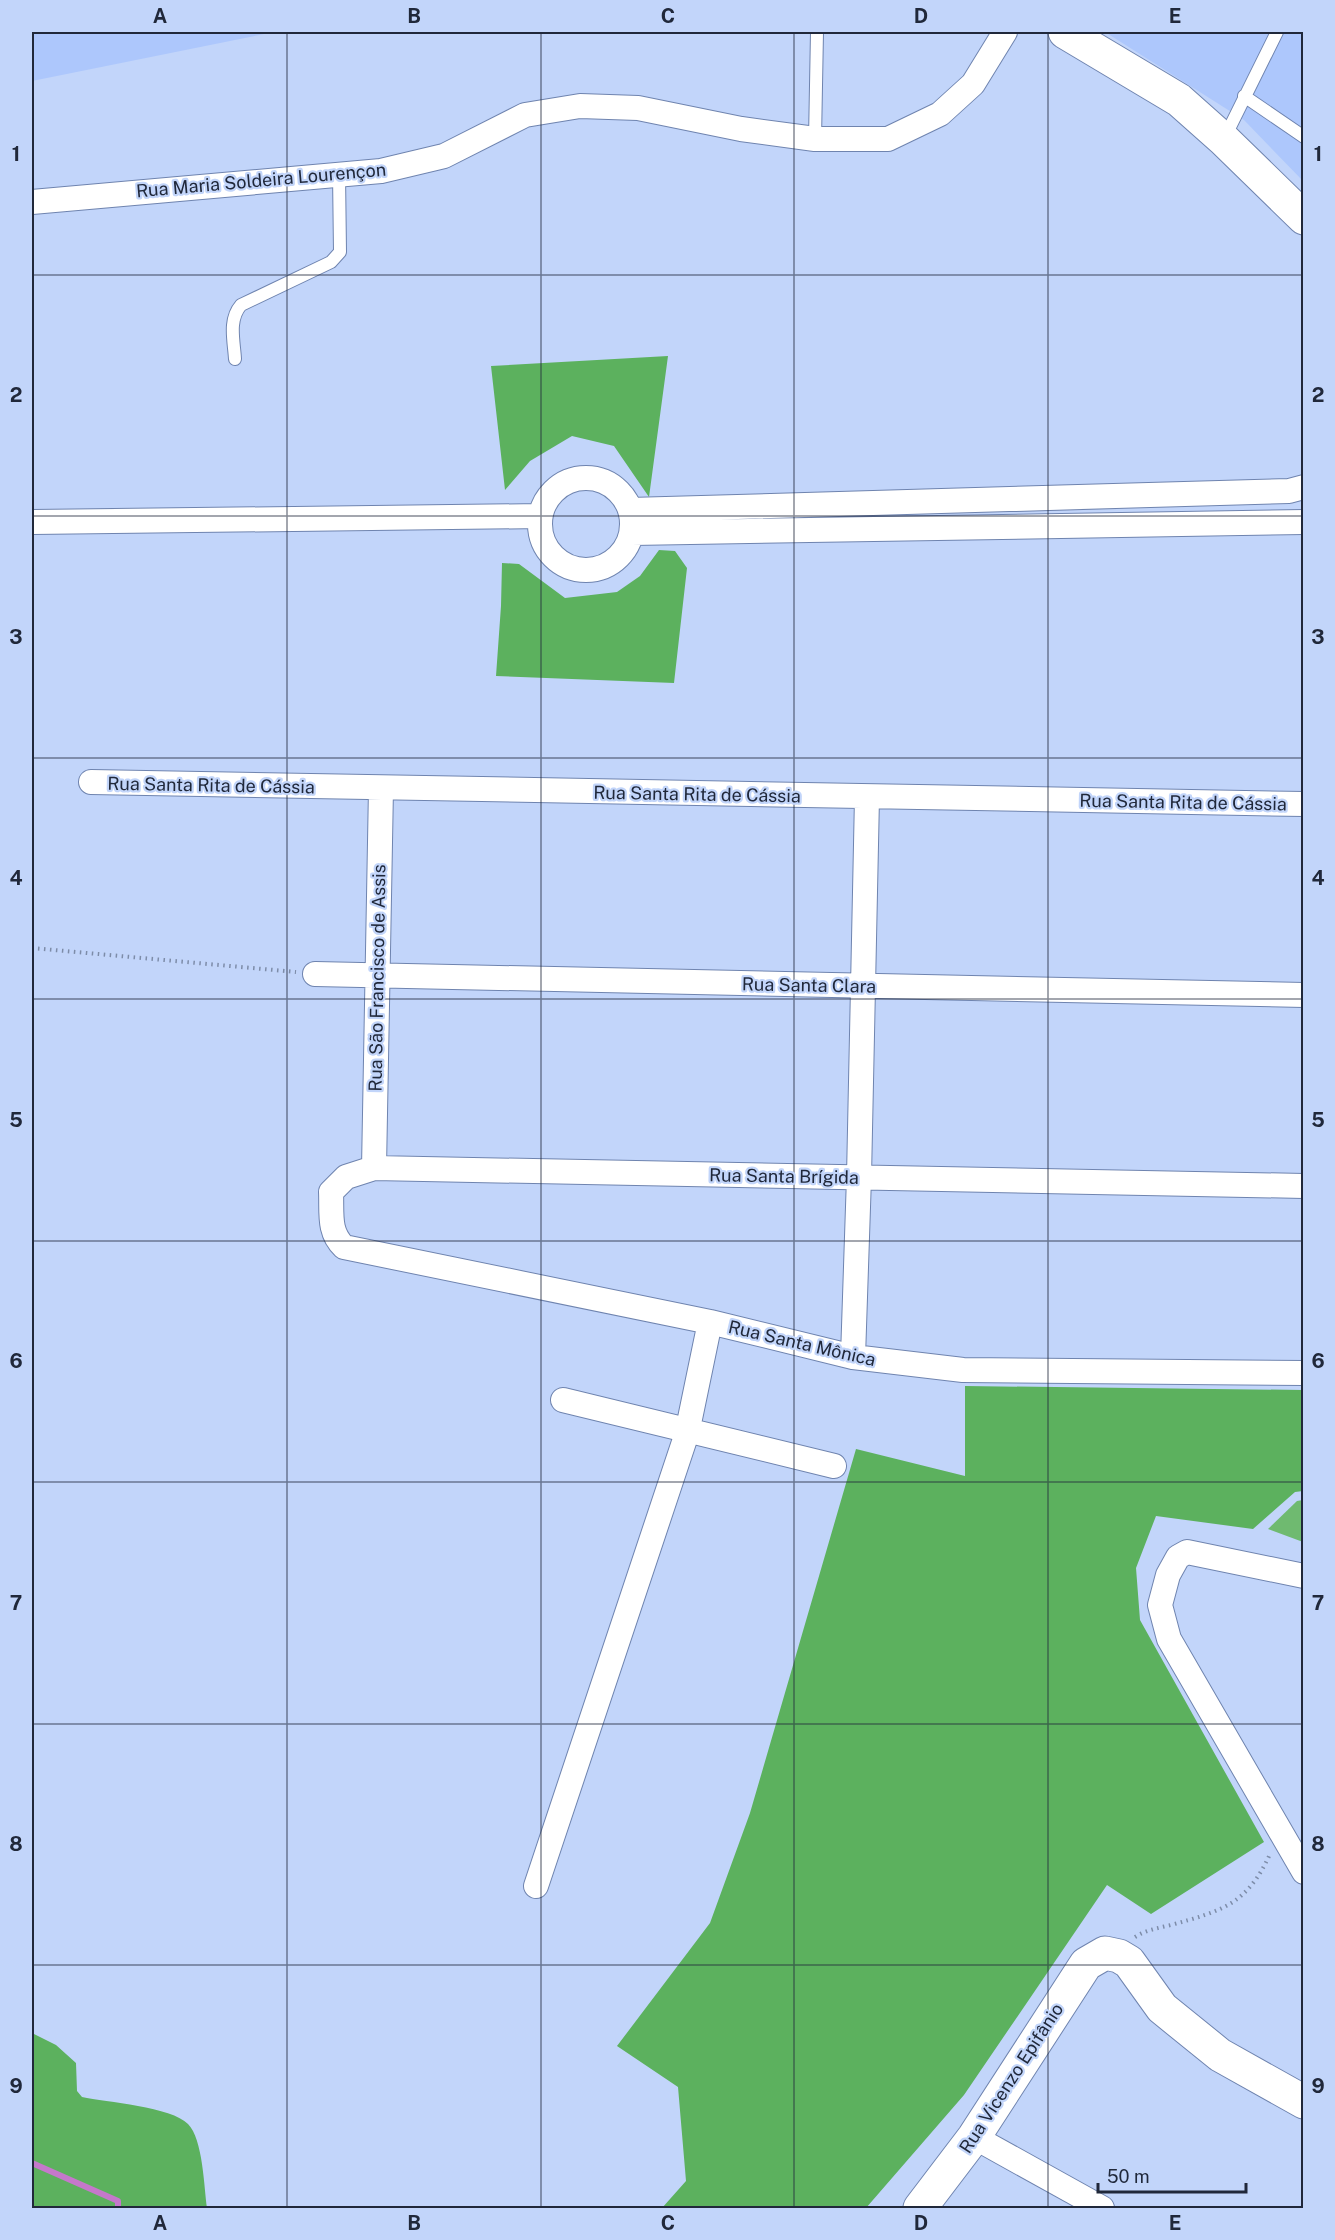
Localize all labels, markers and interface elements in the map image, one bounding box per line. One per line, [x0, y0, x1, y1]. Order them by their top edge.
text: A [153, 4, 167, 28]
text: B [407, 4, 421, 28]
text: C [661, 4, 675, 28]
text: D [914, 4, 928, 28]
text: E [1169, 4, 1181, 28]
text: 1 [12, 142, 20, 166]
text: 1 [1314, 142, 1322, 166]
street label: Rua Maria Soldeira Lourençon [135, 159, 387, 201]
text: 2 [10, 383, 22, 407]
text: 2 [1312, 383, 1324, 407]
text: 3 [9, 625, 23, 649]
text: 3 [1311, 625, 1325, 649]
street label: Rua Santa Rita de Cássia [107, 773, 315, 797]
street label: Rua Santa Rita de Cássia [593, 782, 801, 806]
street label: Rua Santa Rita de Cássia [1079, 790, 1287, 814]
street label: Rua São Francisco de Assis [365, 864, 389, 1092]
text: 4 [9, 866, 23, 890]
text: 4 [1311, 866, 1325, 890]
street label: Rua Santa Clara [742, 973, 876, 997]
text: 5 [9, 1108, 23, 1132]
text: 5 [1311, 1108, 1325, 1132]
street label: Rua Santa Brígida [709, 1164, 859, 1188]
street label: Rua Santa Mônica [726, 1316, 878, 1370]
text: 6 [9, 1349, 23, 1373]
text: 6 [1311, 1349, 1325, 1373]
text: 7 [10, 1591, 22, 1615]
text: 7 [1312, 1591, 1324, 1615]
text: 8 [9, 1832, 23, 1856]
text: 8 [1311, 1832, 1325, 1856]
street label: Rua Vicenzo Epifânio [955, 1999, 1067, 2157]
text: 9 [9, 2074, 23, 2098]
text: 9 [1311, 2074, 1325, 2098]
scale bar [1098, 2156, 1246, 2194]
text: 50 m [1107, 2166, 1150, 2187]
text: A [153, 2211, 167, 2235]
text: B [407, 2211, 421, 2235]
text: C [661, 2211, 675, 2235]
text: D [914, 2211, 928, 2235]
text: E [1169, 2211, 1181, 2235]

